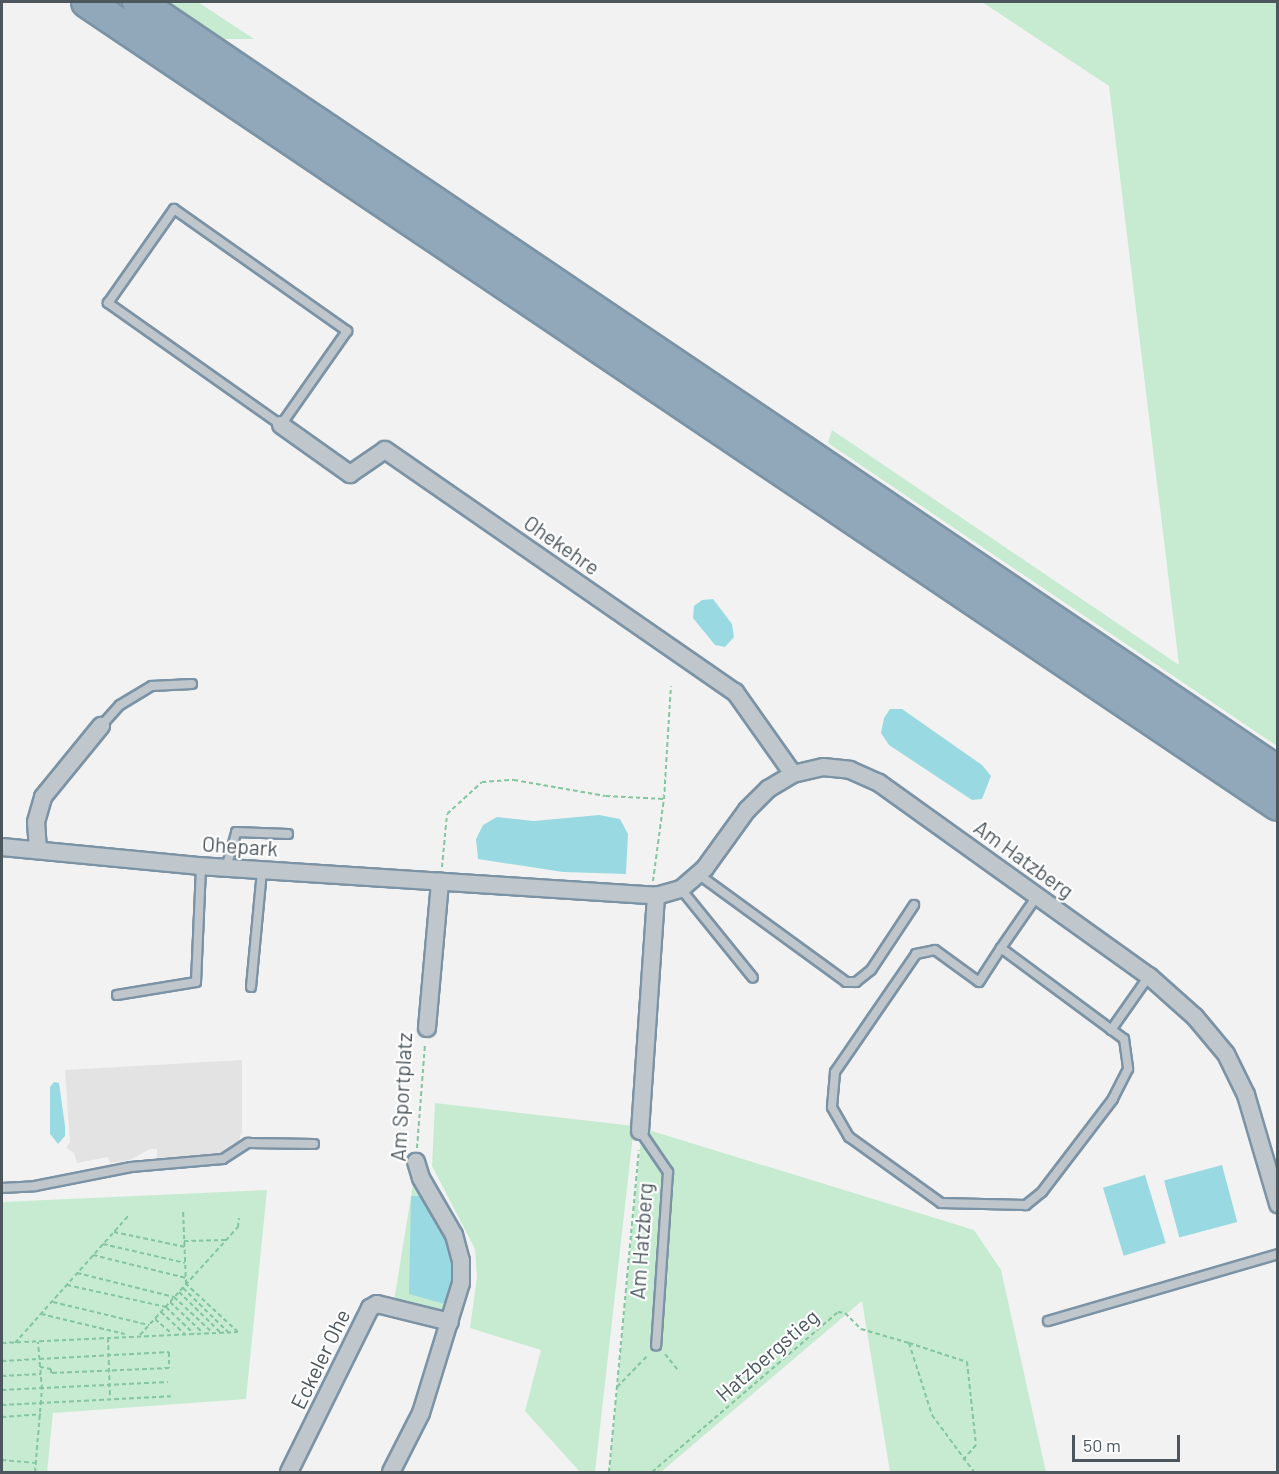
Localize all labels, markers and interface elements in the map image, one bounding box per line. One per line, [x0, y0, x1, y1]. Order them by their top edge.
street label: Ohekehre [519, 510, 605, 580]
street label: Am Hatzberg [969, 814, 1079, 904]
street label: Ohepark [201, 831, 279, 861]
street label: Am Sportplatz [385, 1032, 417, 1162]
street label: Am Hatzberg [624, 1182, 658, 1300]
street label: Hatzbergstieg [710, 1304, 824, 1406]
street label: Eckeler Ohe [285, 1305, 355, 1413]
scale bar [1075, 1423, 1183, 1461]
text: 50 m [1083, 1434, 1121, 1456]

